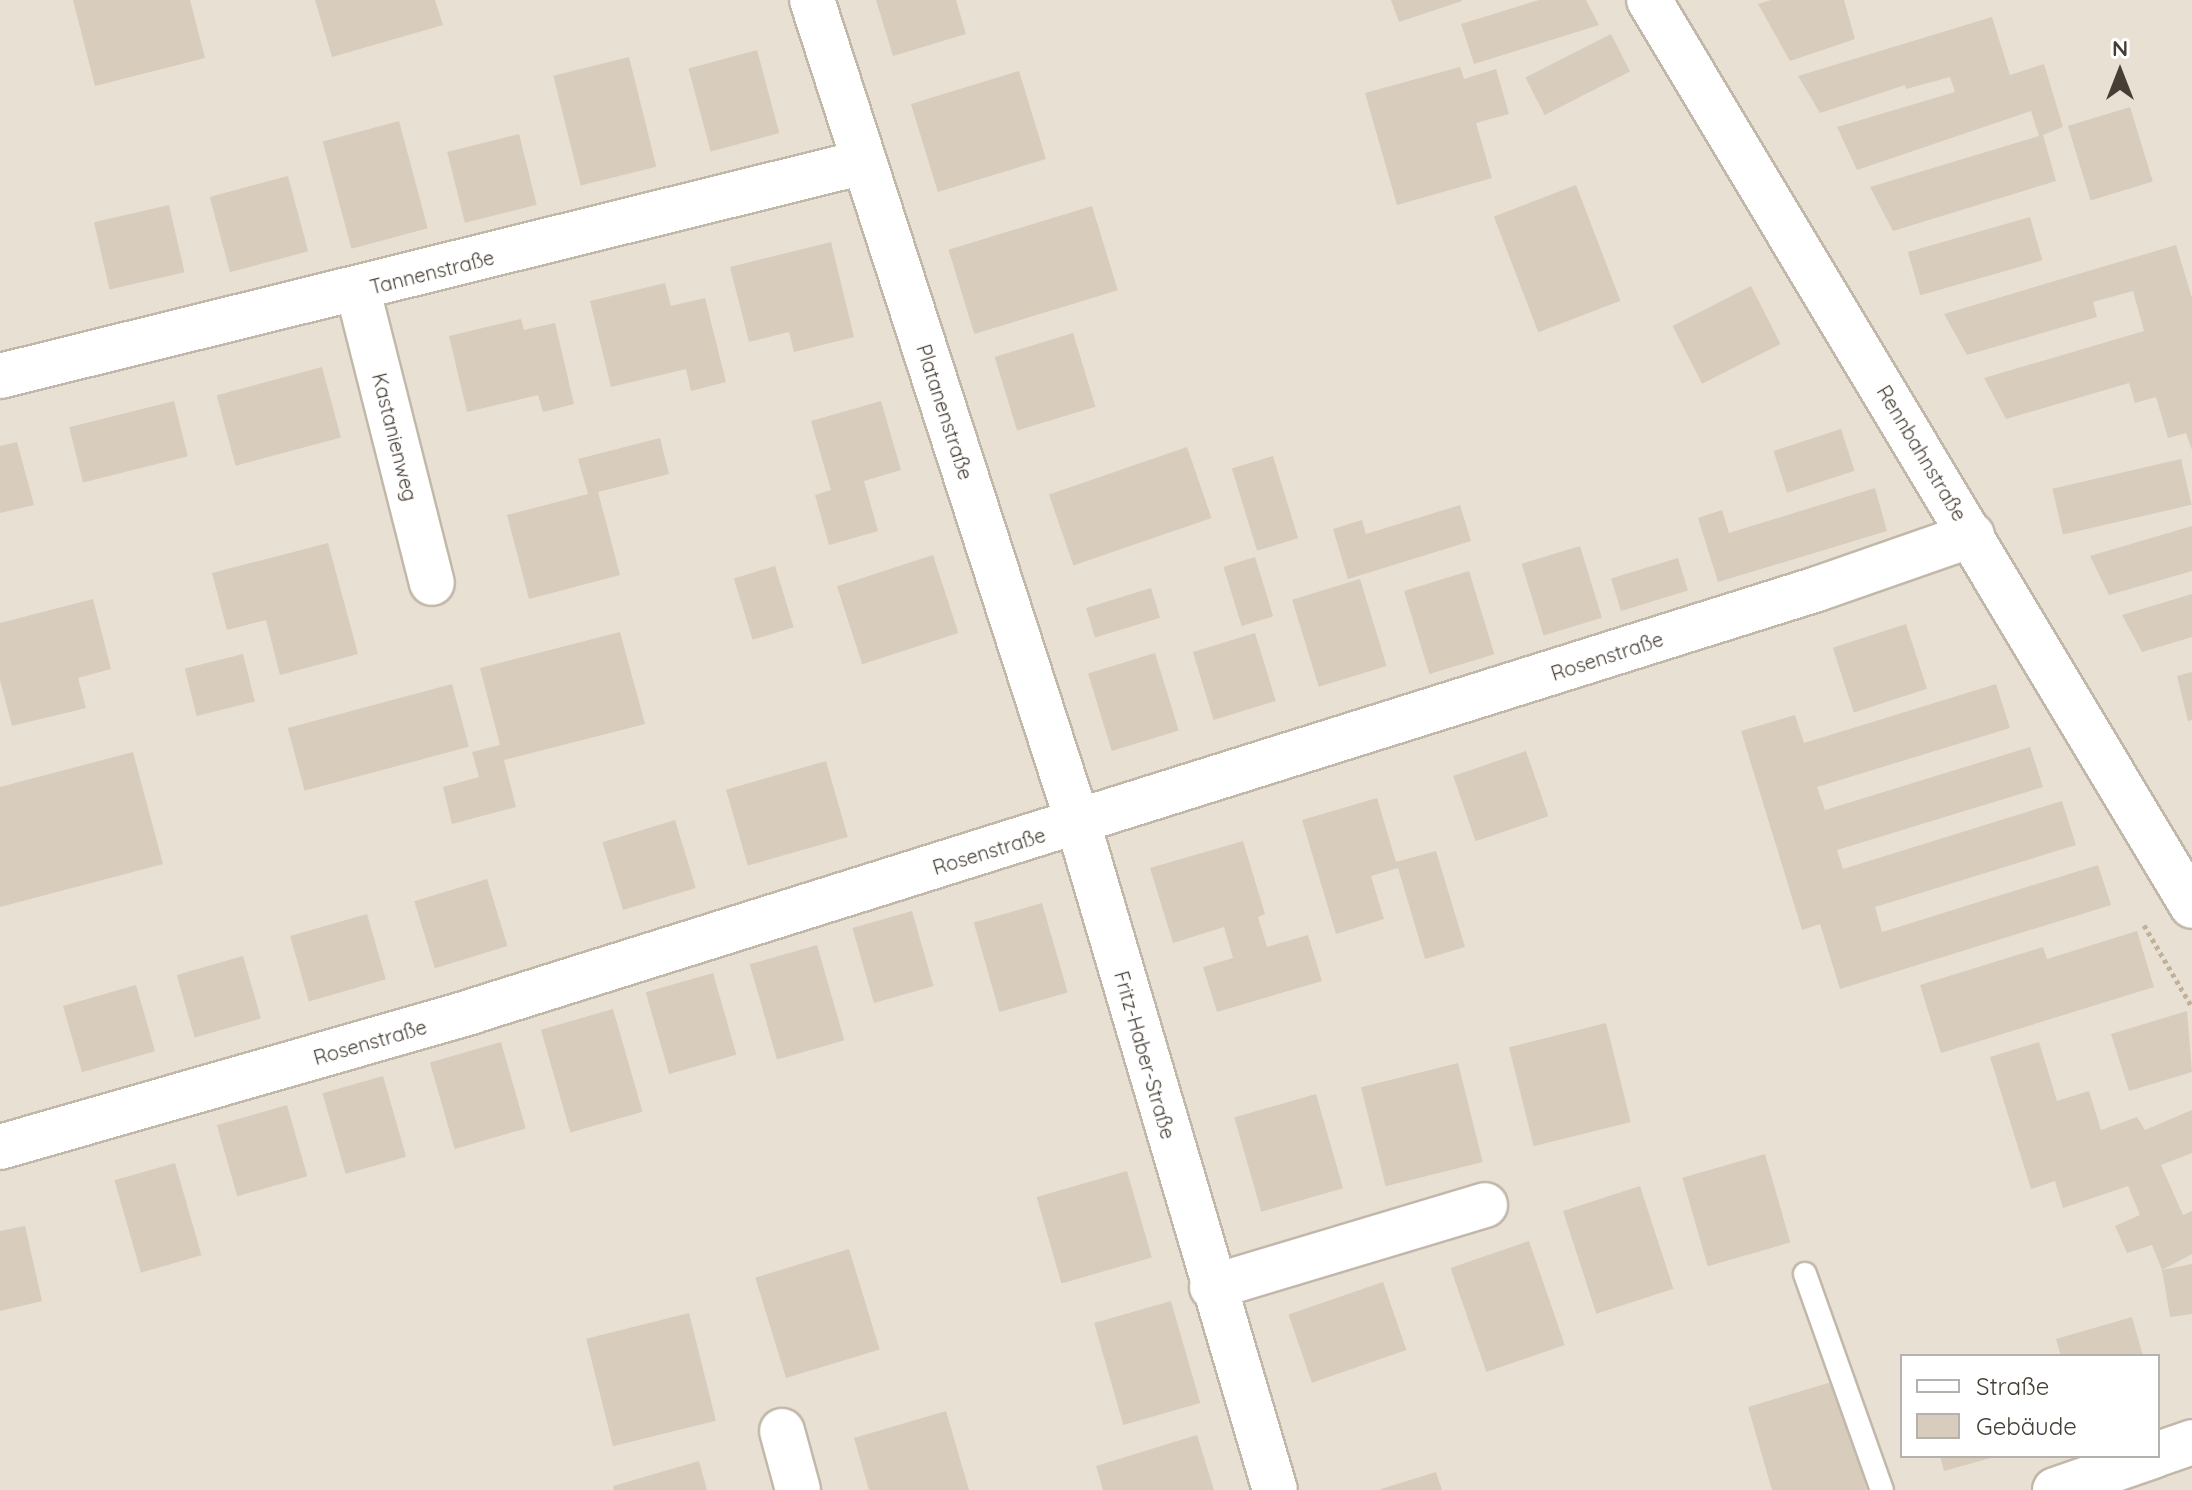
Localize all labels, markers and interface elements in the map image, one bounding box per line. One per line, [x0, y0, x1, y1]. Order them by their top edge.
north arrow [2080, 32, 2160, 112]
text: N [2112, 34, 2128, 62]
street label: Tannenstraße [367, 245, 497, 299]
street label: Platanenstraße [912, 341, 978, 483]
street label: Kastanienweg [367, 370, 423, 504]
street label: Rennbahnstraße [1872, 381, 1972, 525]
street label: Rosenstraße [1548, 627, 1666, 685]
street label: Rosenstraße [930, 822, 1048, 880]
street label: Fritz-Haber-Straße [1110, 968, 1180, 1142]
street label: Rosenstraße [311, 1014, 429, 1070]
legend [1900, 1354, 2160, 1458]
text: Straße [1976, 1371, 2049, 1401]
text: Gebäude [1976, 1411, 2077, 1441]

